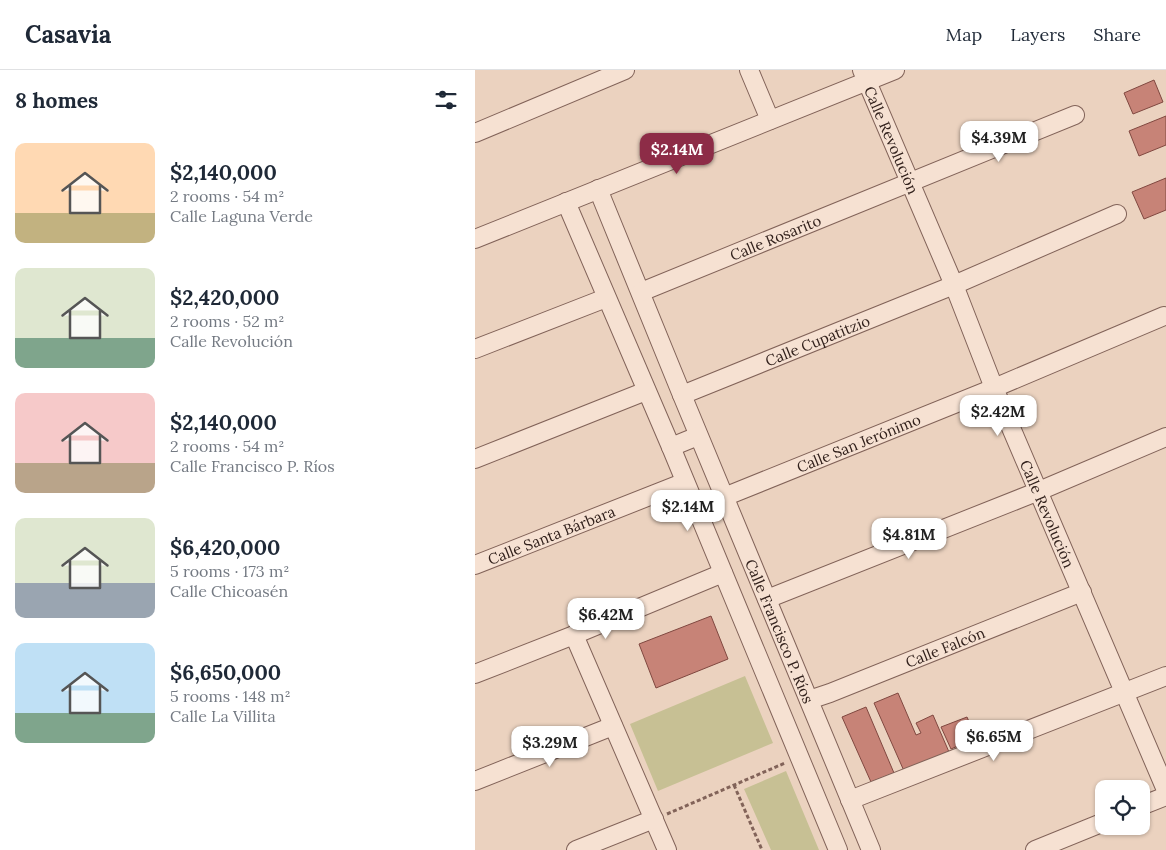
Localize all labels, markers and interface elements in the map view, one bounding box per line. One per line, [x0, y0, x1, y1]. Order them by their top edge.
text: Casavia [25, 19, 111, 50]
text: Map [946, 23, 982, 46]
text: Layers [1010, 23, 1065, 46]
text: Share [1093, 23, 1141, 46]
street label: Calle Revolución [860, 83, 923, 197]
icon: filters [432, 86, 460, 114]
text: 8 homes [15, 87, 98, 114]
pin: $4.39M [958, 121, 1040, 163]
text: $4.39M [971, 127, 1027, 147]
pin: $2.14M [636, 132, 718, 175]
text: $2.14M [651, 139, 703, 159]
text: $2,140,000 [170, 159, 277, 186]
icon: home [55, 163, 115, 223]
text: 2 rooms · 54 m² [170, 186, 285, 206]
text: Calle Laguna Verde [170, 206, 313, 226]
street label: Calle Rosarito [727, 210, 824, 264]
text: $2,420,000 [170, 284, 279, 311]
icon: home [55, 288, 115, 348]
street label: Calle Cupatitzio [762, 310, 873, 370]
text: 2 rooms · 52 m² [170, 311, 284, 331]
text: Calle Revolución [170, 331, 293, 351]
pin: $2.42M [957, 394, 1039, 437]
text: $2.42M [971, 401, 1025, 421]
text: $2,140,000 [170, 409, 277, 436]
street label: Calle San Jerónimo [794, 409, 923, 476]
icon: home [55, 413, 115, 473]
text: 2 rooms · 54 m² [170, 436, 285, 456]
text: Calle Francisco P. Ríos [170, 456, 335, 476]
street label: Calle Revolución [1016, 457, 1079, 570]
pin: $2.14M [647, 490, 729, 532]
text: $2.14M [662, 496, 714, 516]
street label: Calle Santa Bárbara [485, 501, 618, 569]
pin: $4.81M [868, 518, 950, 560]
text: $4.81M [882, 524, 936, 544]
text: $6,420,000 [170, 534, 280, 561]
icon: home [55, 538, 115, 598]
street label: Calle Francisco P. Ríos [742, 556, 818, 706]
text: 5 rooms · 173 m² [170, 561, 289, 581]
text: Calle Chicoasén [170, 581, 288, 601]
pin: $6.42M [565, 598, 647, 640]
text: $6.42M [578, 604, 634, 624]
street label: Calle Falcón [903, 623, 987, 671]
text: $6,650,000 [170, 659, 281, 686]
icon: home [55, 663, 115, 723]
text: 5 rooms · 148 m² [170, 686, 291, 706]
text: Calle La Villita [170, 706, 276, 726]
pin: $6.65M [953, 720, 1035, 762]
pin: $3.29M [509, 726, 591, 768]
text: $6.65M [966, 726, 1022, 746]
text: $3.29M [522, 732, 578, 752]
map controls [1095, 780, 1150, 835]
button: locate [1095, 780, 1150, 835]

